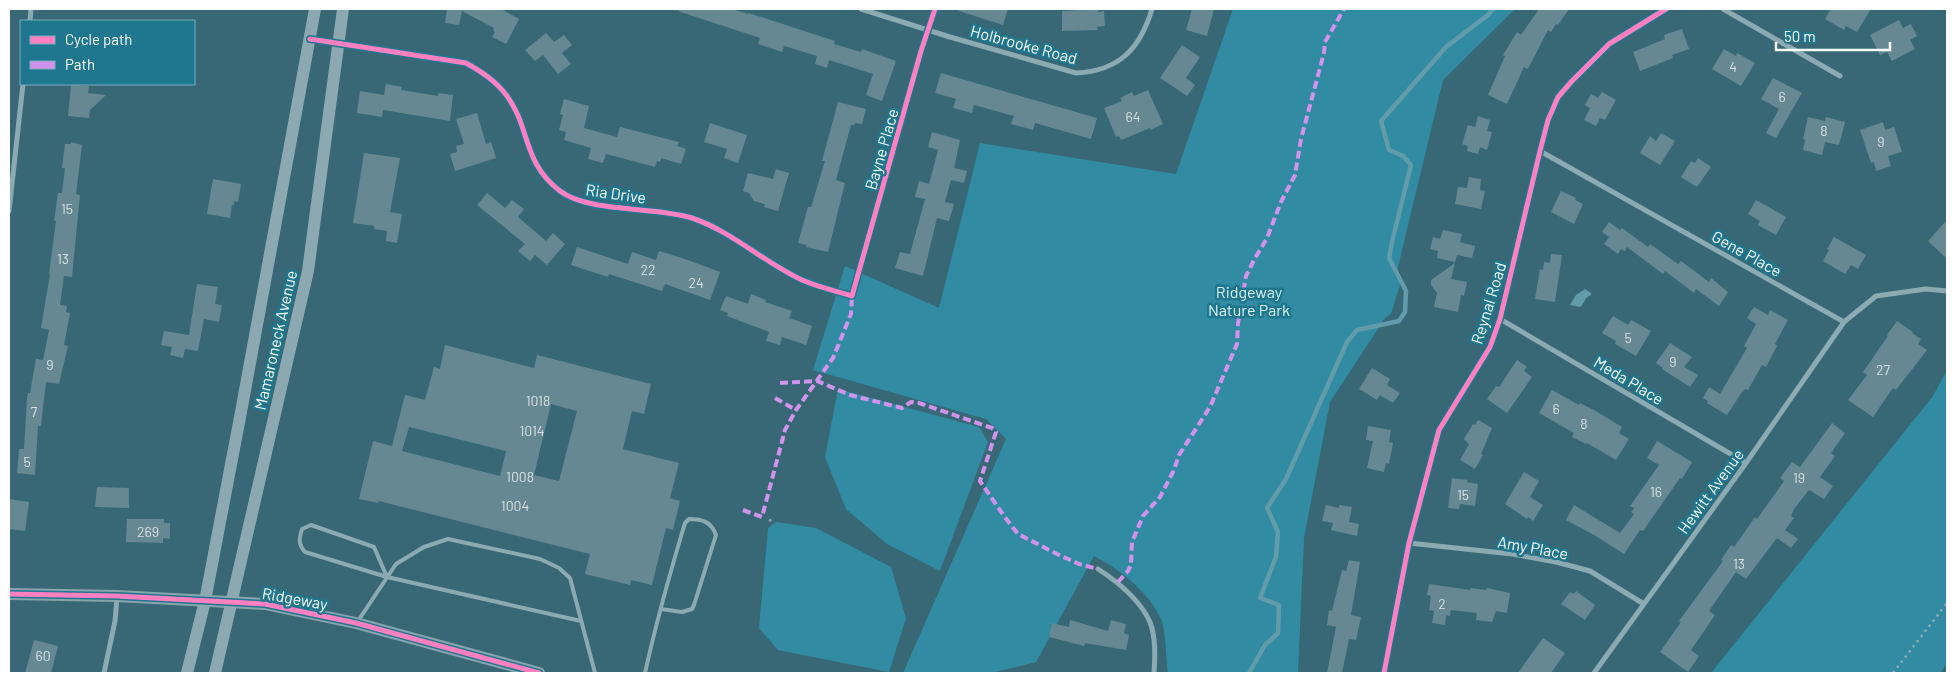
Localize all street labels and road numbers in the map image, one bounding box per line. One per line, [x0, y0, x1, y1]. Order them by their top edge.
street label: Holbrooke Road [969, 21, 1079, 67]
street label: Bayne Place [860, 106, 902, 192]
street label: Ria Drive [585, 179, 647, 207]
street label: Gene Place [1709, 226, 1785, 280]
street label: Reynal Road [1467, 260, 1509, 346]
street label: Mamaroneck Avenue [250, 268, 300, 412]
street label: Meda Place [1591, 352, 1667, 408]
street label: Hewitt Avenue [1673, 445, 1747, 537]
street label: Amy Place [1496, 531, 1570, 563]
street label: Ridgeway [261, 583, 330, 613]

